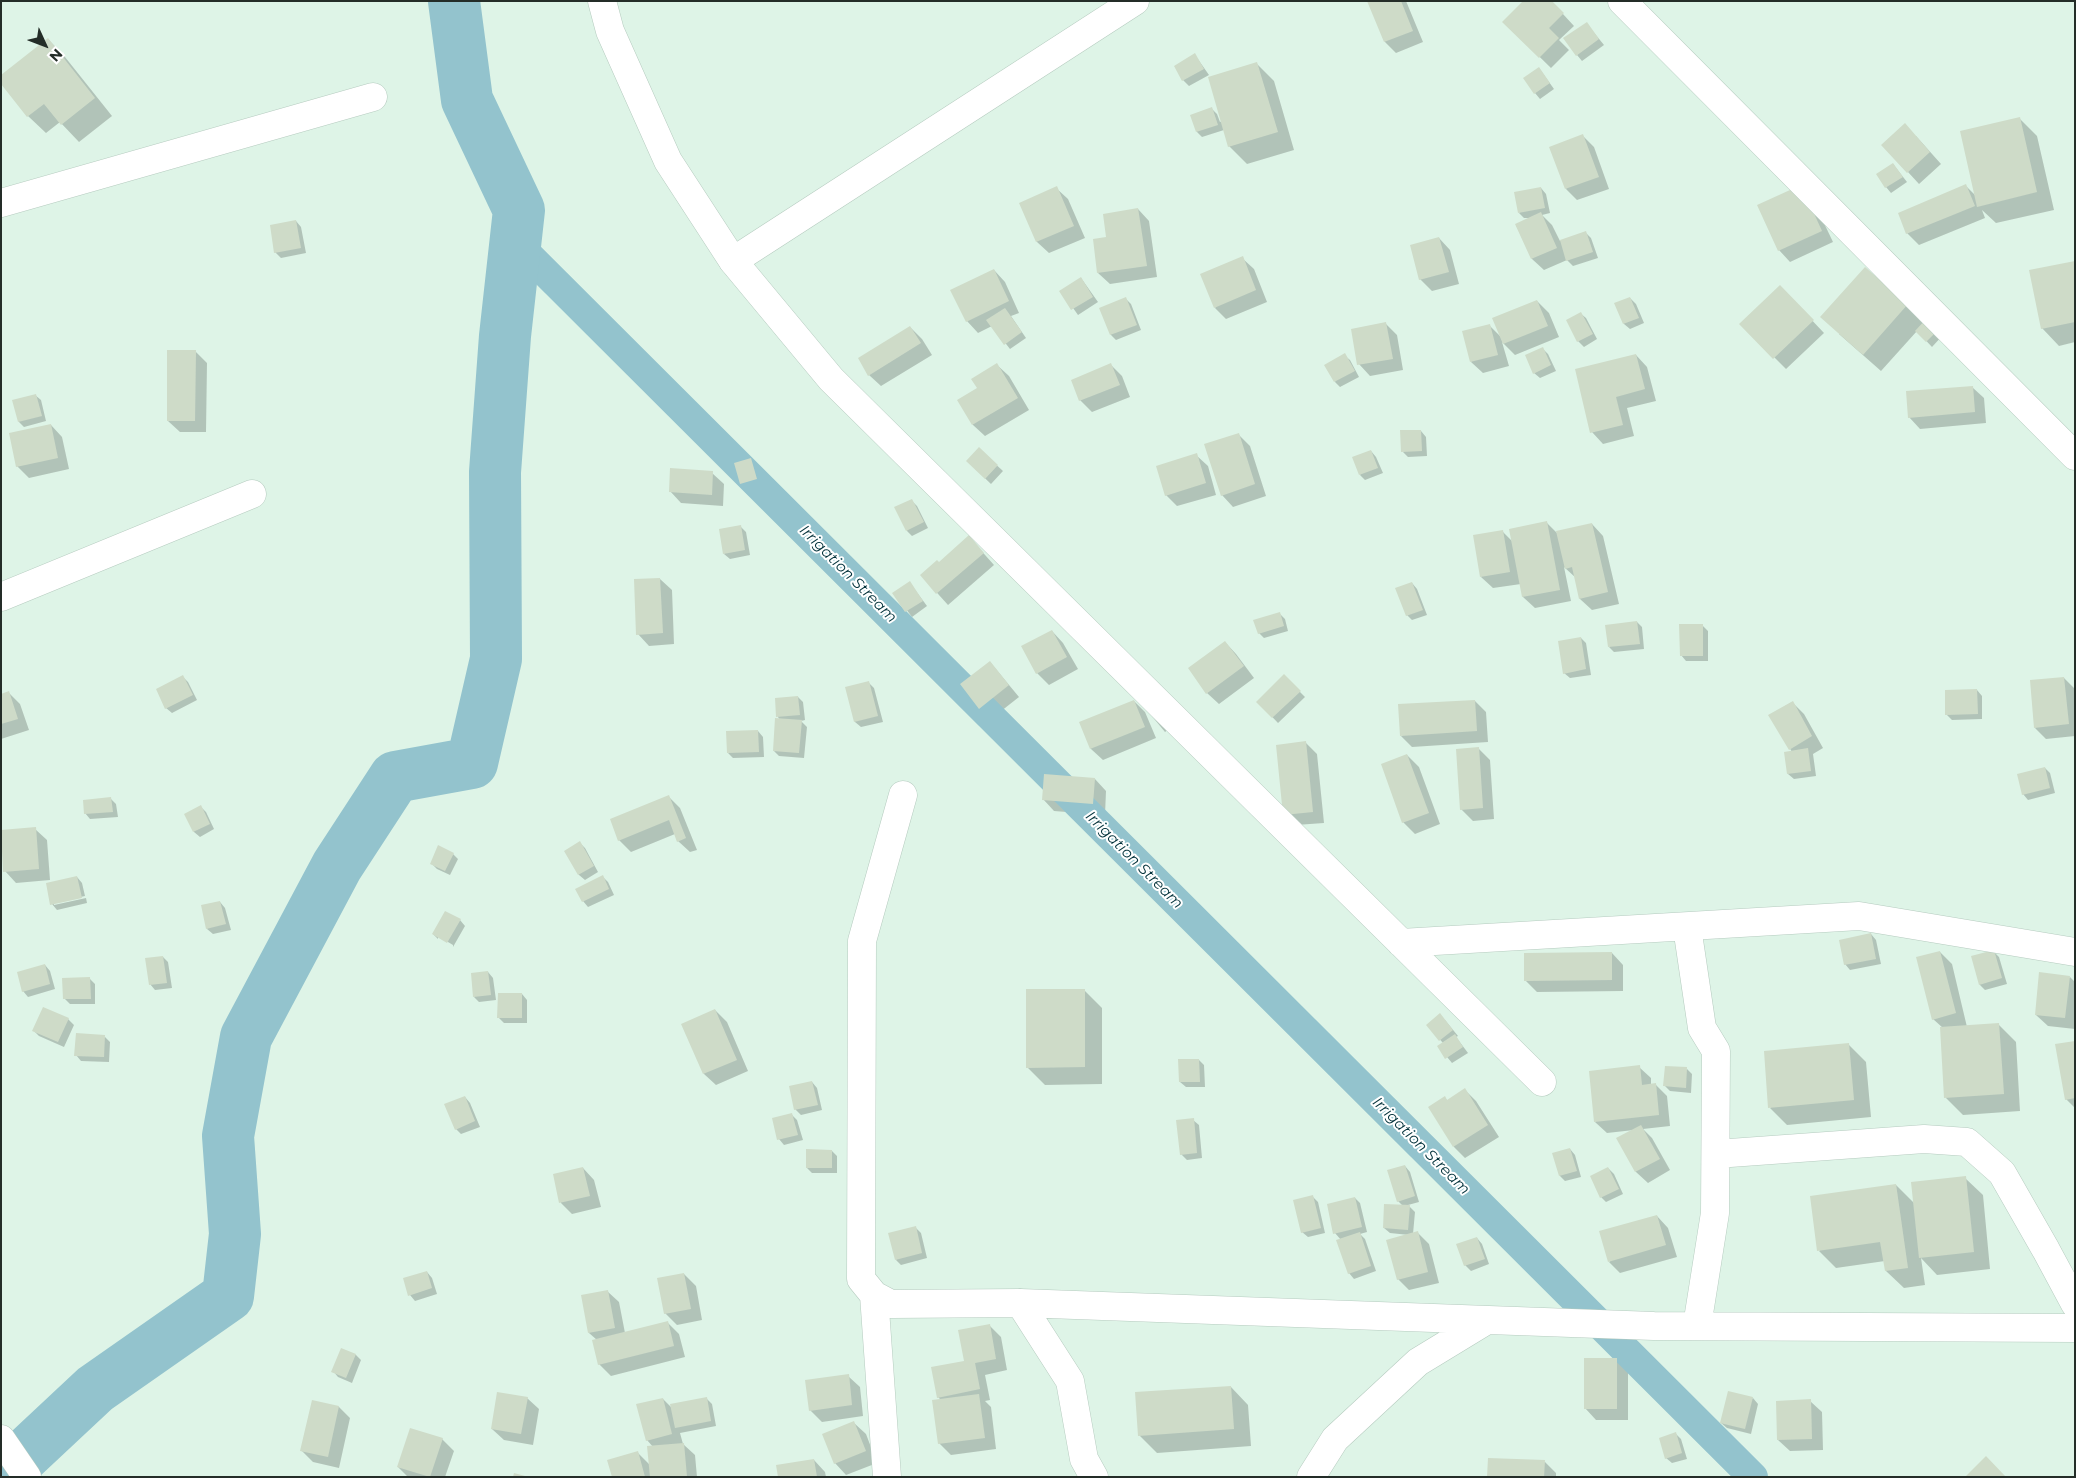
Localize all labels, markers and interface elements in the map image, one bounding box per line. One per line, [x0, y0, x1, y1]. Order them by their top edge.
north arrow [20, 20, 70, 70]
text: N [46, 45, 66, 66]
water label: Irrigation Stream [795, 521, 901, 627]
water label: Irrigation Stream [1081, 807, 1187, 913]
water label: Irrigation Stream [1368, 1093, 1474, 1199]

